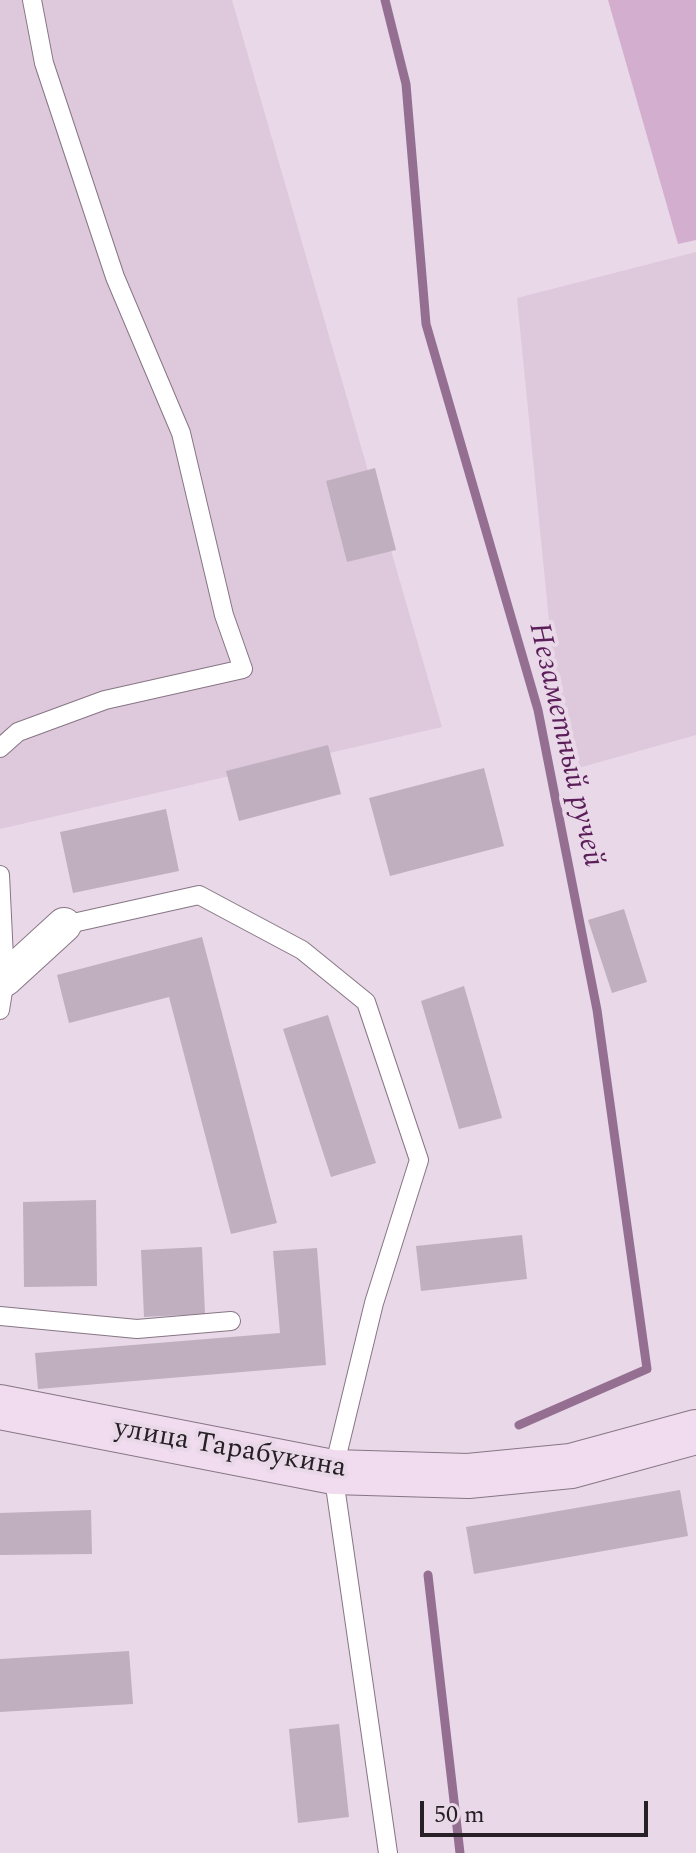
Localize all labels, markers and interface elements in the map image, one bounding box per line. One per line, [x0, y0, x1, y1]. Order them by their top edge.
water label: Незаметный ручей [518, 620, 610, 870]
street label: улица Тарабукина [111, 1413, 349, 1487]
scale bar [424, 1785, 652, 1835]
text: 50 m [434, 1797, 485, 1833]

